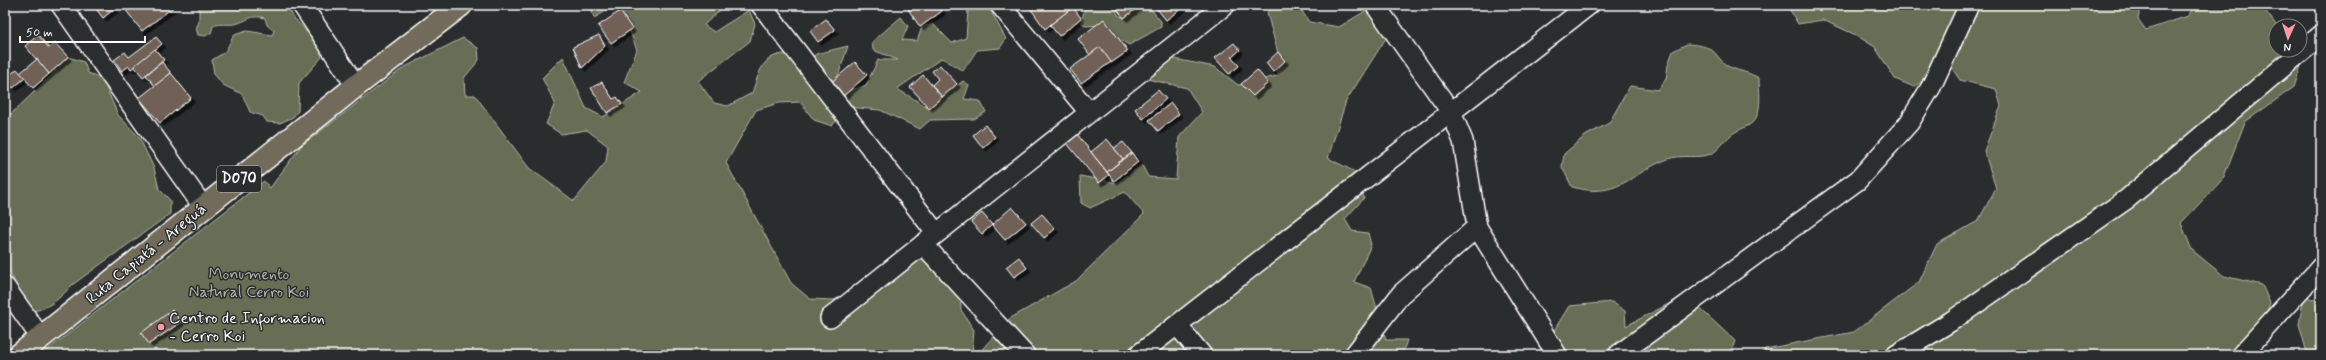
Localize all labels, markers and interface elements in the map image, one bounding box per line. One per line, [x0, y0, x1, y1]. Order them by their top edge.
scale bar [20, 18, 145, 44]
north arrow [2268, 18, 2308, 58]
text: 50 m [26, 25, 53, 41]
text: N [2284, 40, 2292, 54]
road number: D070 [217, 166, 261, 192]
street label: Ruta Capiatá - Areguá [81, 199, 211, 310]
park label: Monumento Natural Cerro Koi [189, 264, 309, 303]
place label: Centro de Informacion - Cerro Koi [169, 308, 325, 347]
marker: Centro de Informacion - Cerro Koi [156, 322, 166, 332]

